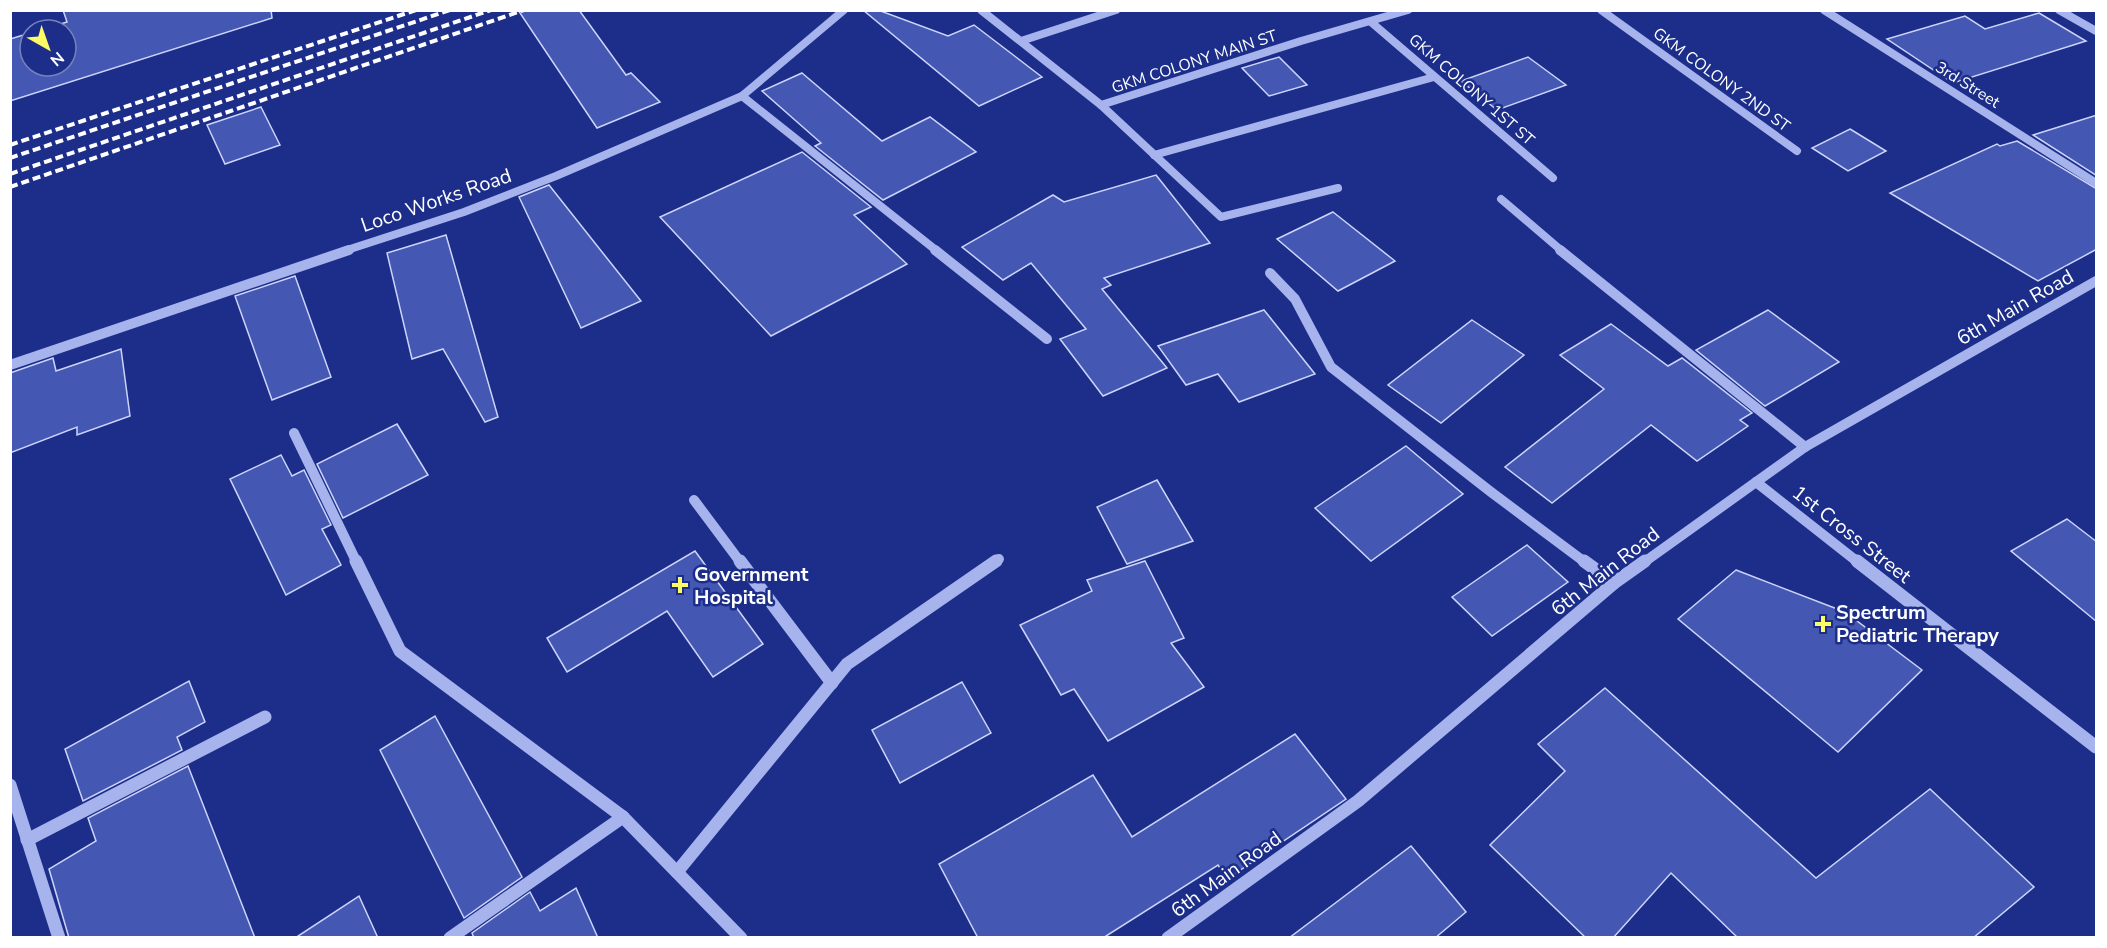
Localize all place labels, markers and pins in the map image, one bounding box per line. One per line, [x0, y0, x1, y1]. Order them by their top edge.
place label: Government Hospital [694, 561, 809, 611]
marker: Government Hospital [671, 576, 689, 594]
place label: Spectrum Pediatric Therapy [1836, 599, 1999, 649]
marker: Spectrum Pediatric Therapy [1814, 615, 1832, 633]

